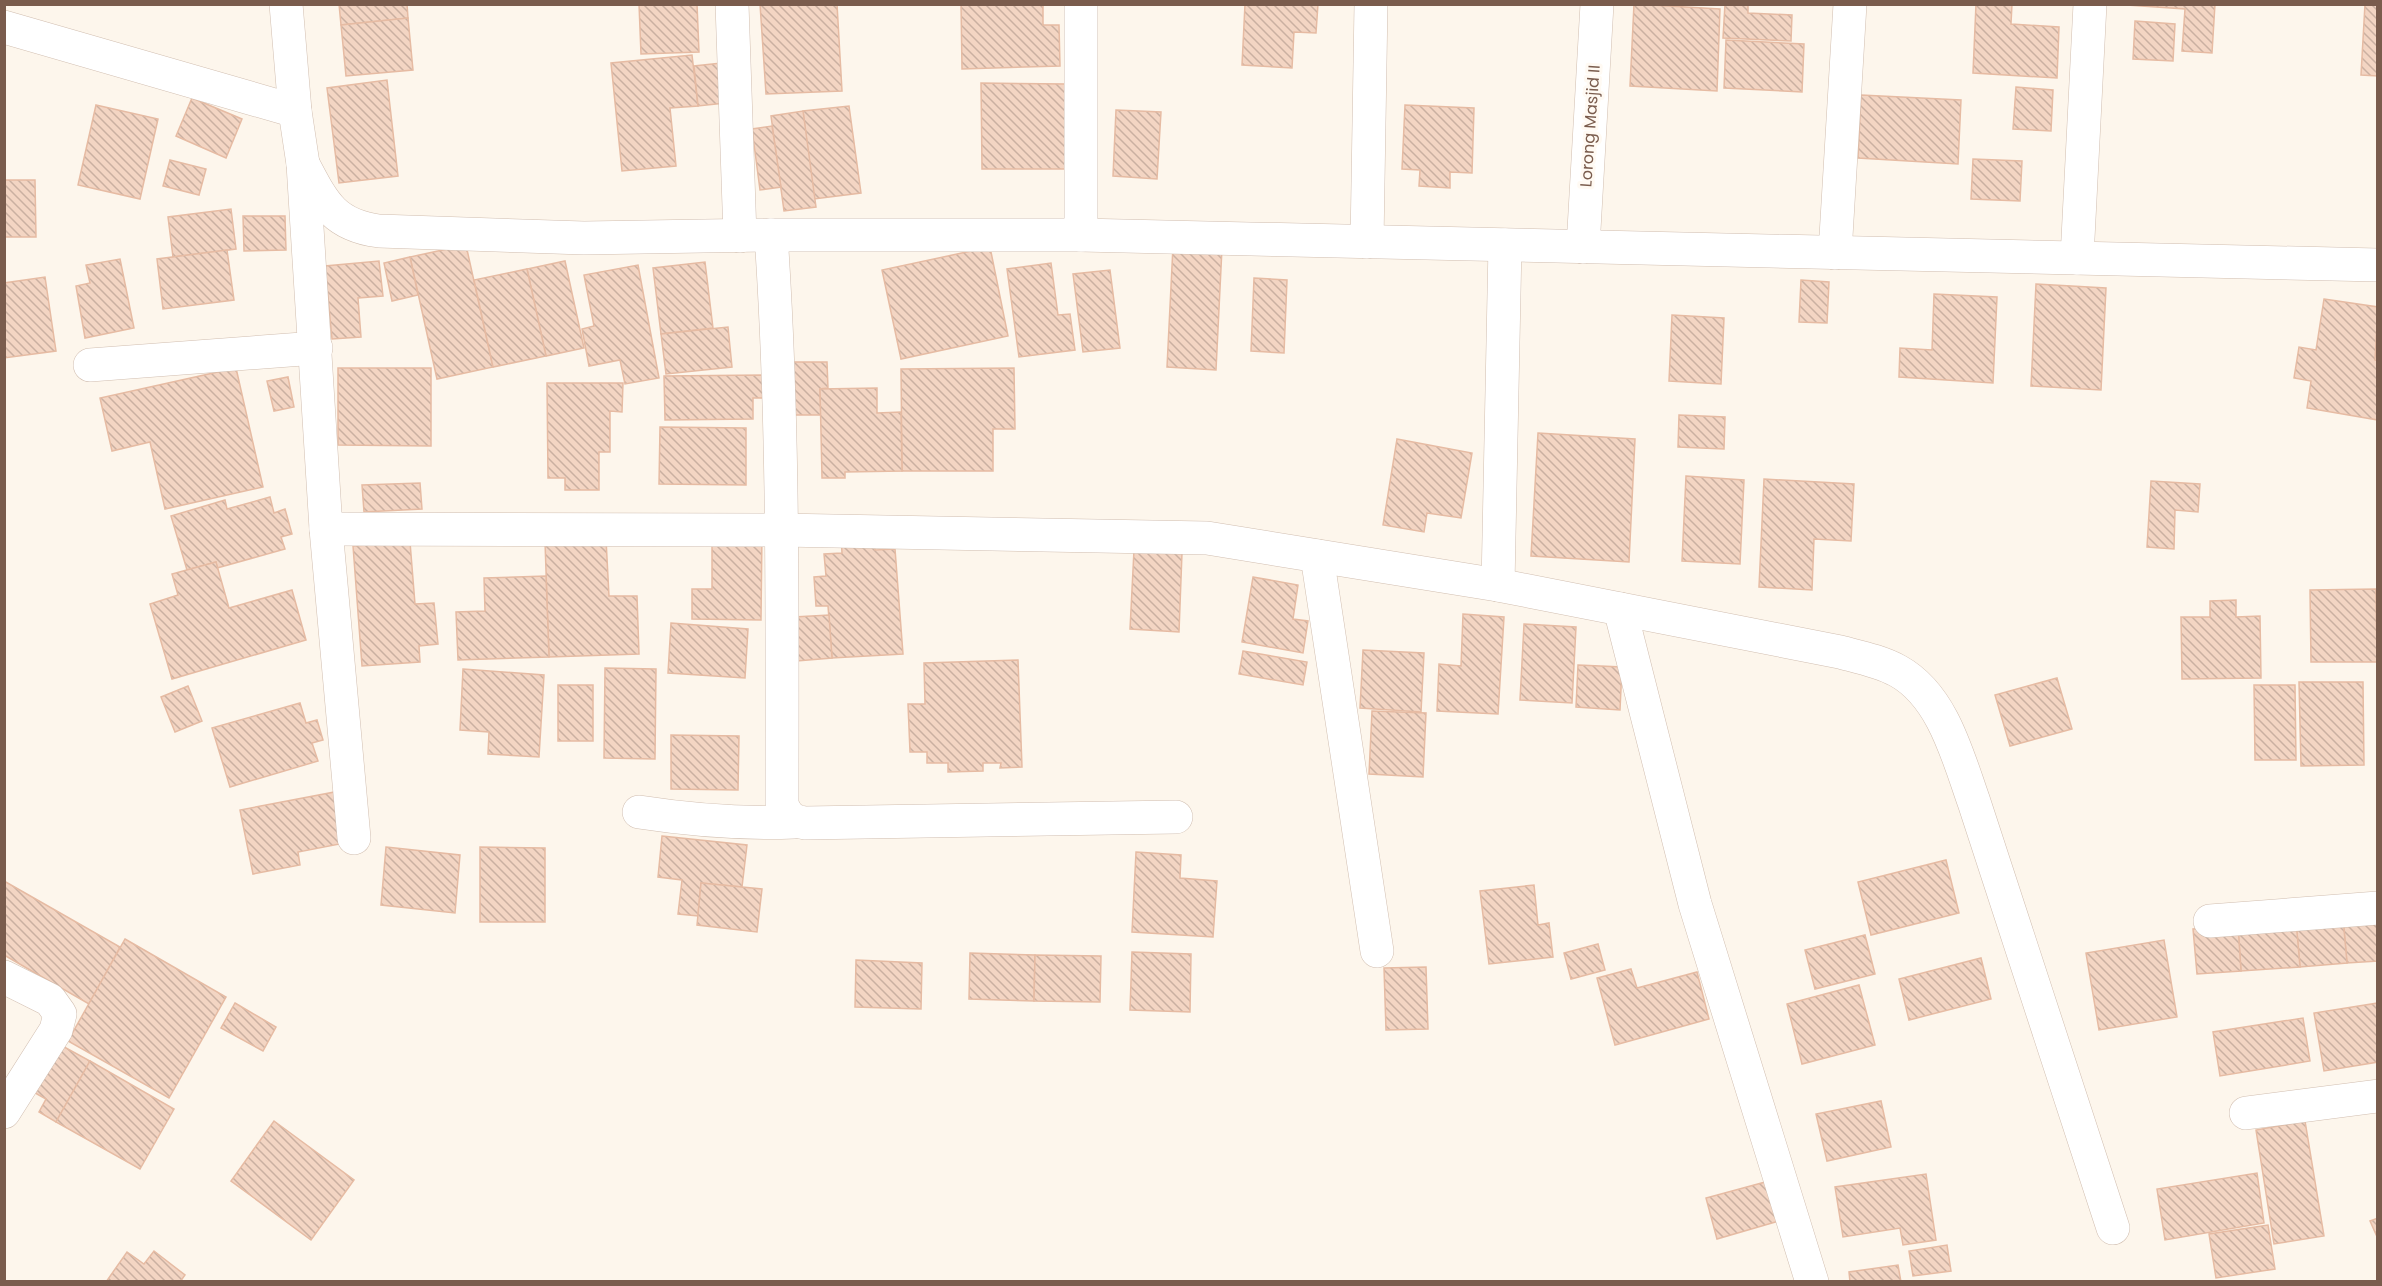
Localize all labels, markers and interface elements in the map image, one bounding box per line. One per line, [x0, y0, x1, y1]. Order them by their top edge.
street label: Lorong Masjid II [1574, 64, 1606, 188]

